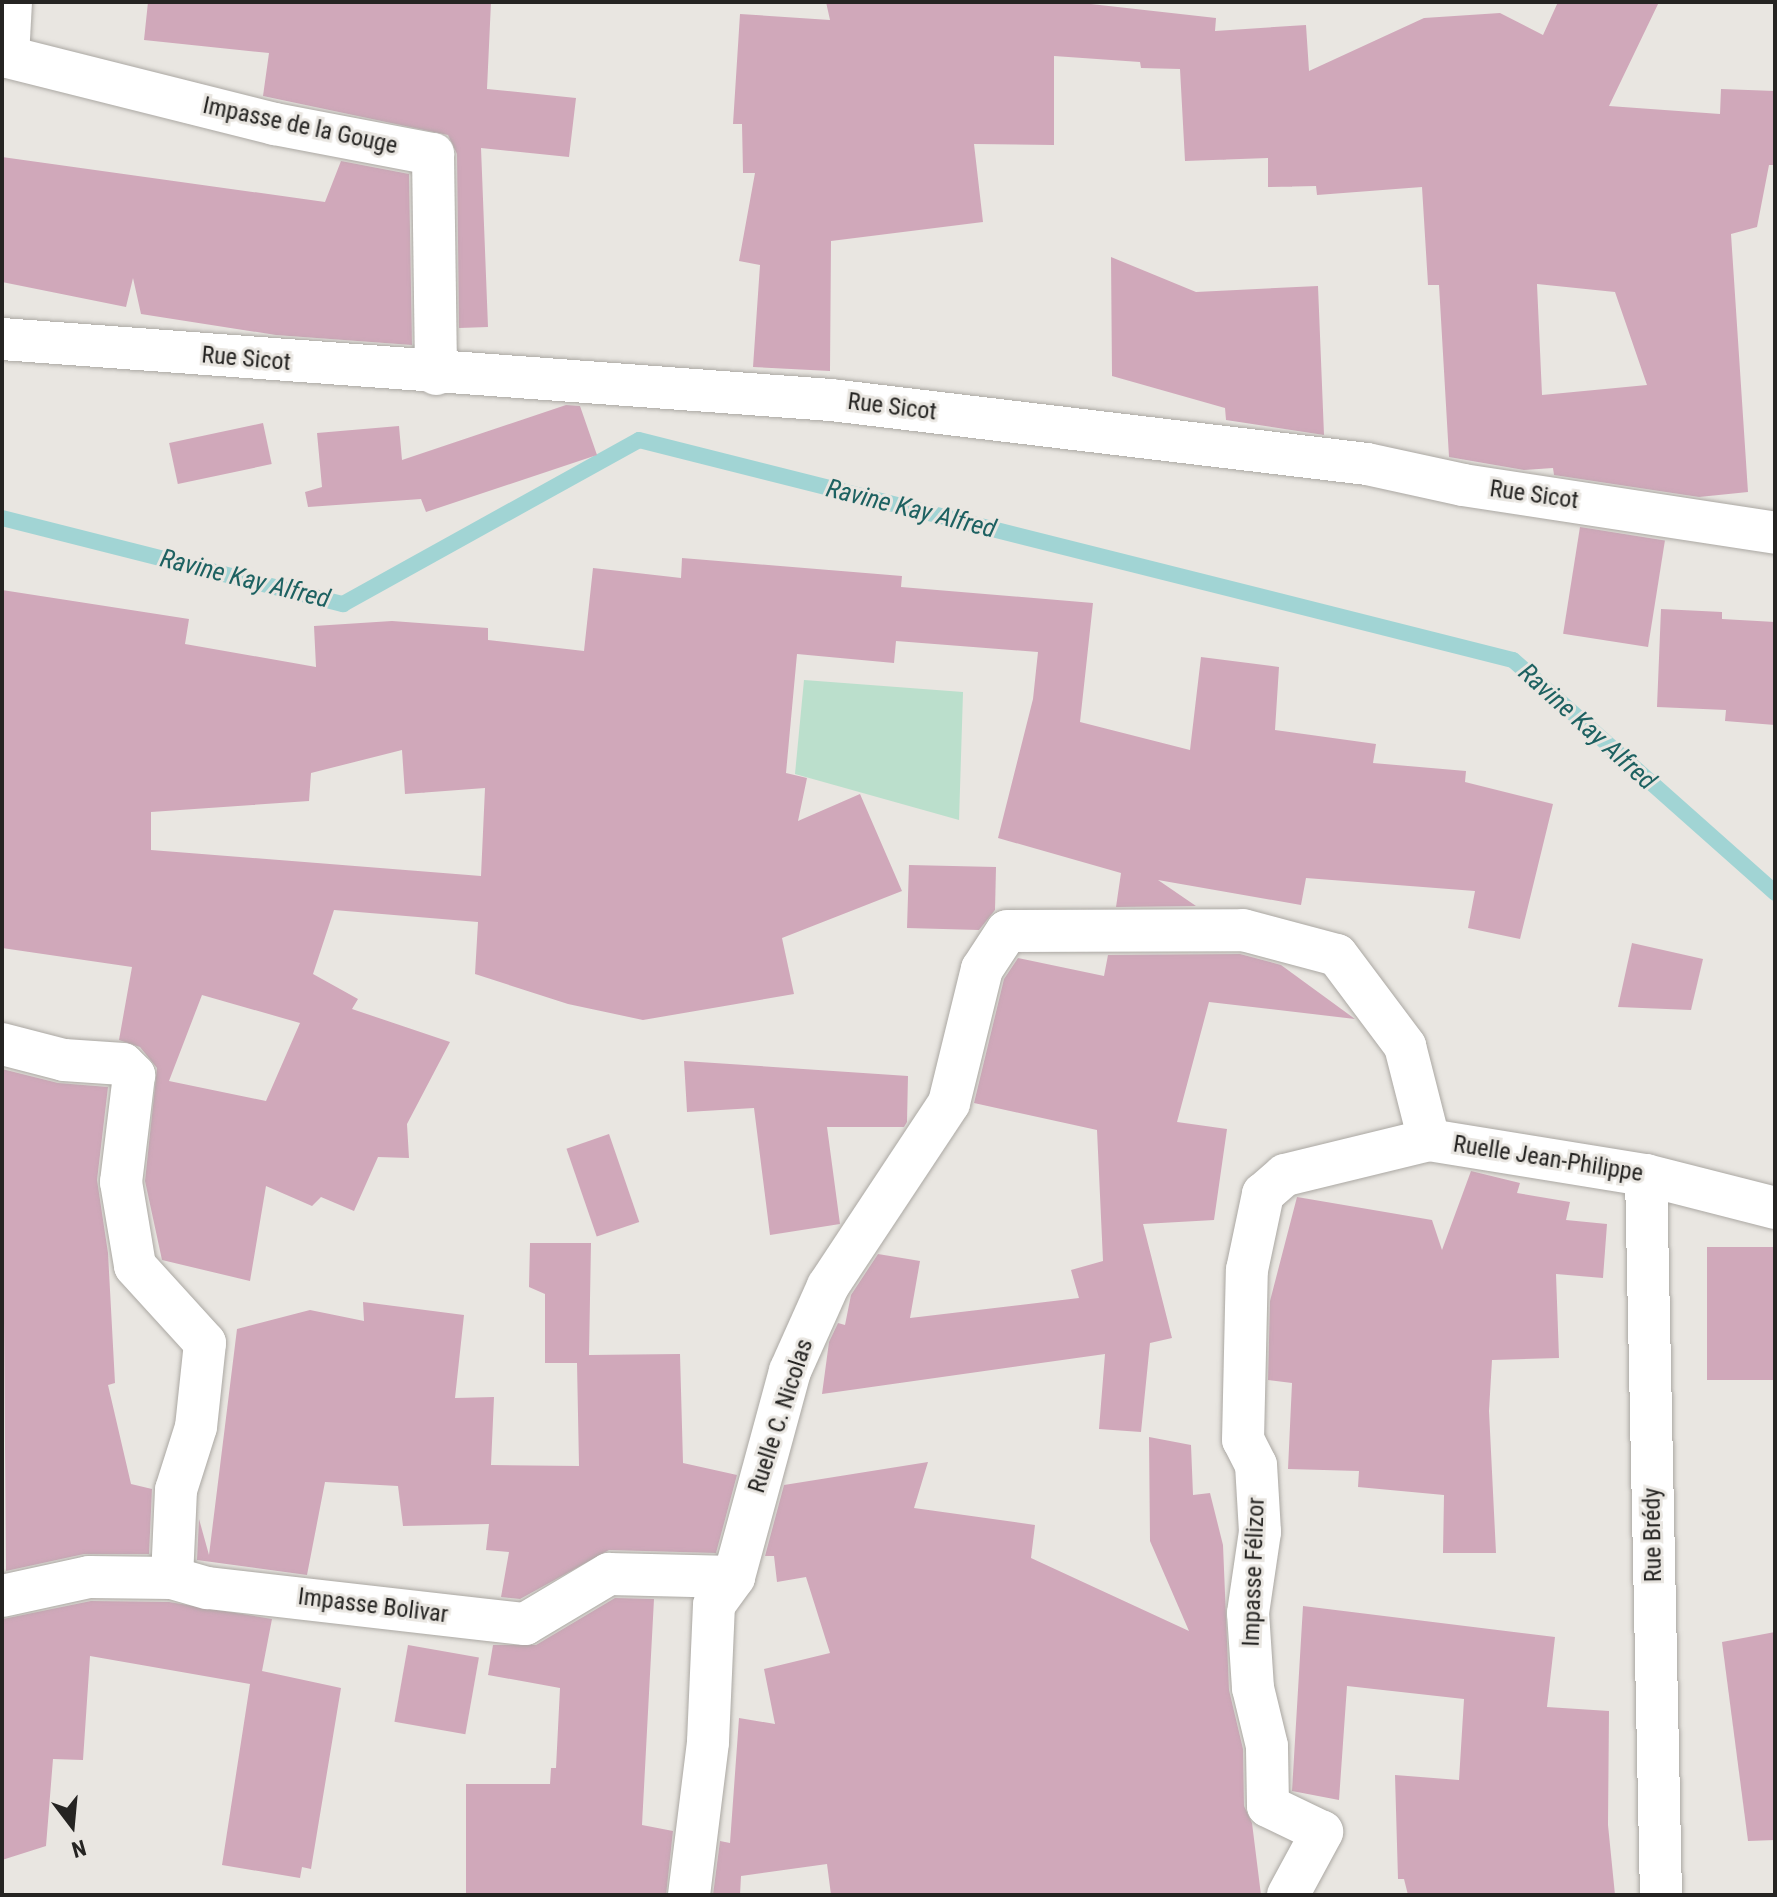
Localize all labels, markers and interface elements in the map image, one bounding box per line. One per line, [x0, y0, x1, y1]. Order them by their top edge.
street label: Impasse de la Gouge [200, 91, 400, 161]
street label: Rue Sicot [200, 341, 292, 377]
street label: Rue Sicot [846, 387, 938, 427]
water label: Ravine Kay Alfred [823, 473, 999, 545]
street label: Rue Sicot [1488, 475, 1580, 515]
water label: Ravine Kay Alfred [157, 543, 333, 615]
water label: Ravine Kay Alfred [1512, 657, 1662, 797]
street label: Ruelle Jean-Philippe [1451, 1130, 1645, 1188]
street label: Ruelle C. Nicolas [743, 1335, 819, 1497]
street label: Rue Brédy [1638, 1488, 1668, 1582]
street label: Impasse Félizor [1237, 1497, 1271, 1647]
street label: Impasse Bolivar [296, 1582, 450, 1630]
north arrow [32, 1785, 112, 1865]
text: N [69, 1835, 89, 1862]

